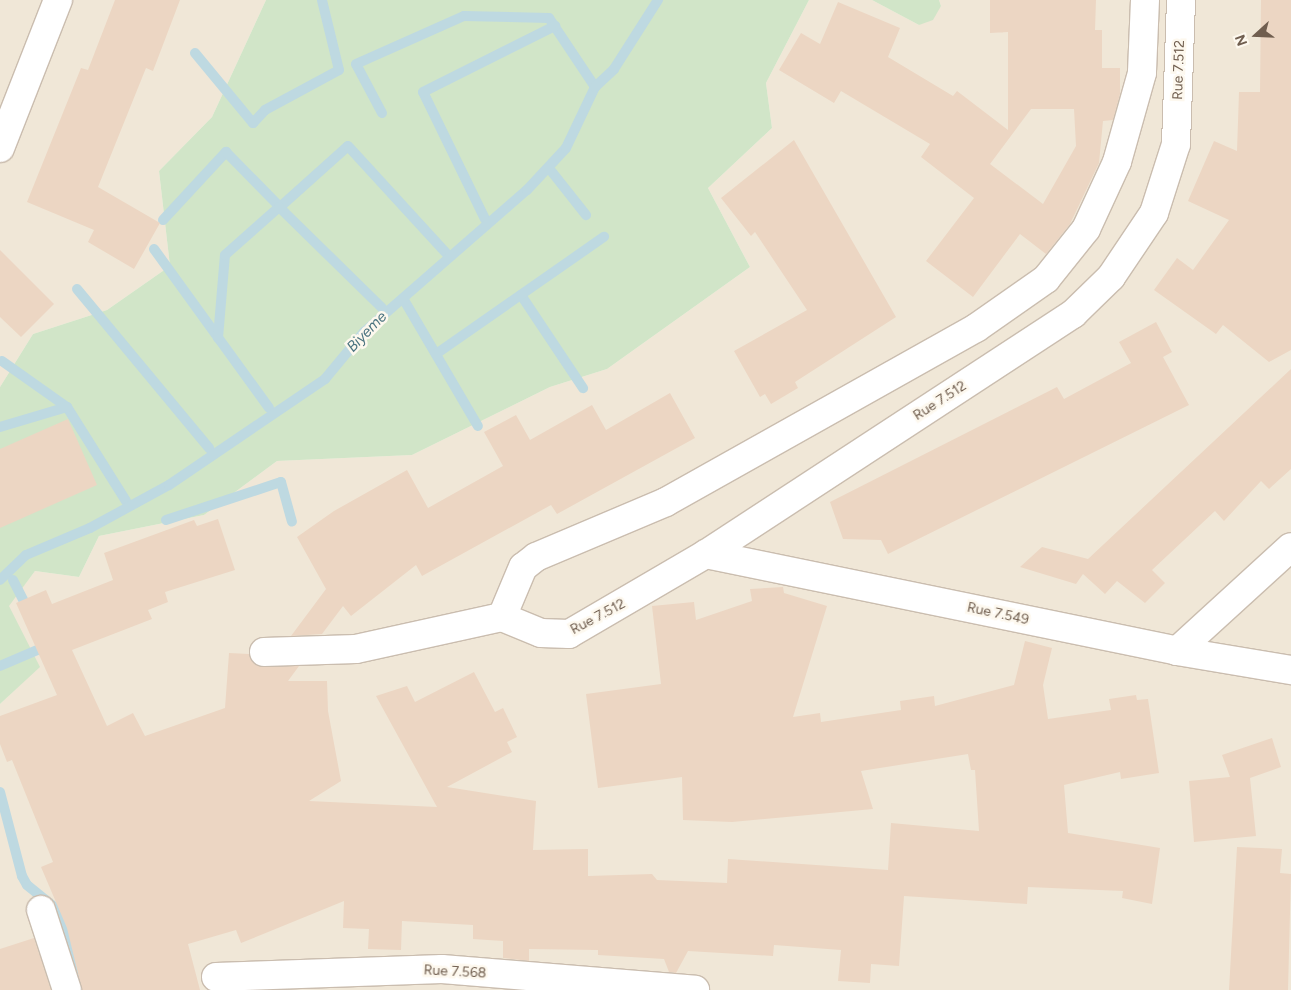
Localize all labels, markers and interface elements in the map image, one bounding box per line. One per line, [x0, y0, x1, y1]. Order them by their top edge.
north arrow [1231, 10, 1281, 60]
text: N [1232, 32, 1251, 48]
street label: Rue 7.512 [1170, 40, 1188, 100]
water label: Biyeme [343, 308, 391, 356]
street label: Rue 7.512 [910, 378, 970, 424]
street label: Rue 7.512 [568, 596, 628, 638]
street label: Rue 7.549 [966, 599, 1030, 629]
street label: Rue 7.568 [423, 962, 487, 982]

